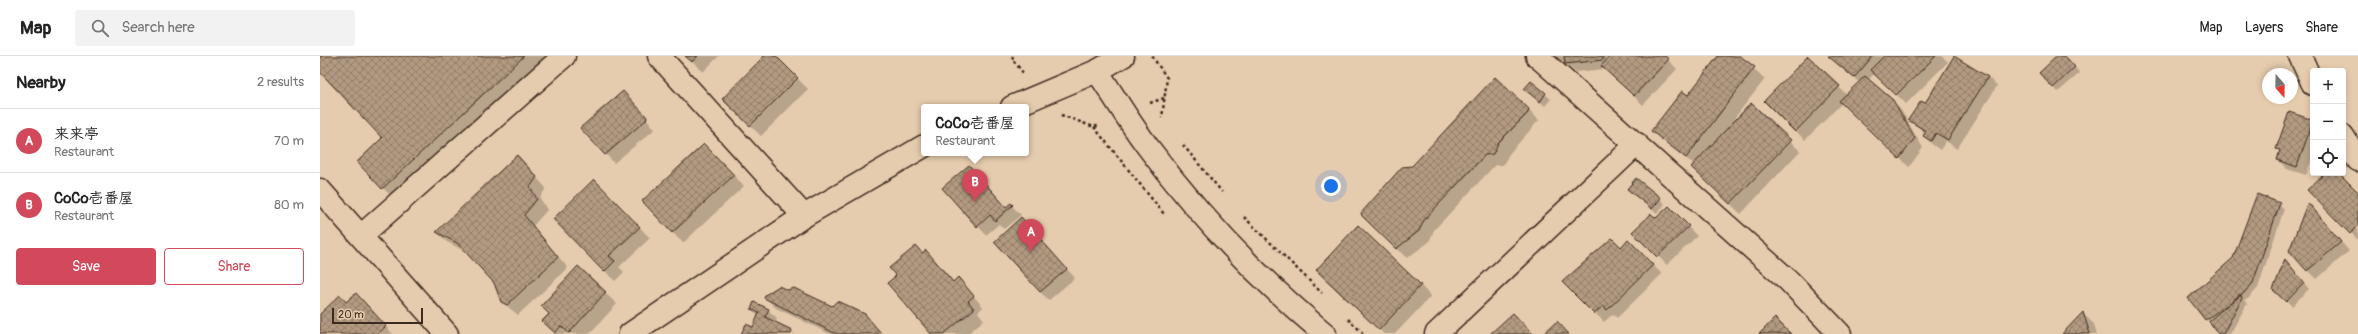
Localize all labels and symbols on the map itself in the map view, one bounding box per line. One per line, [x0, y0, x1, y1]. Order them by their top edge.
north arrow [2262, 68, 2298, 104]
pin: B [962, 169, 988, 202]
your location [1321, 176, 1341, 196]
pin: A [1018, 219, 1044, 252]
scale bar [332, 306, 423, 325]

